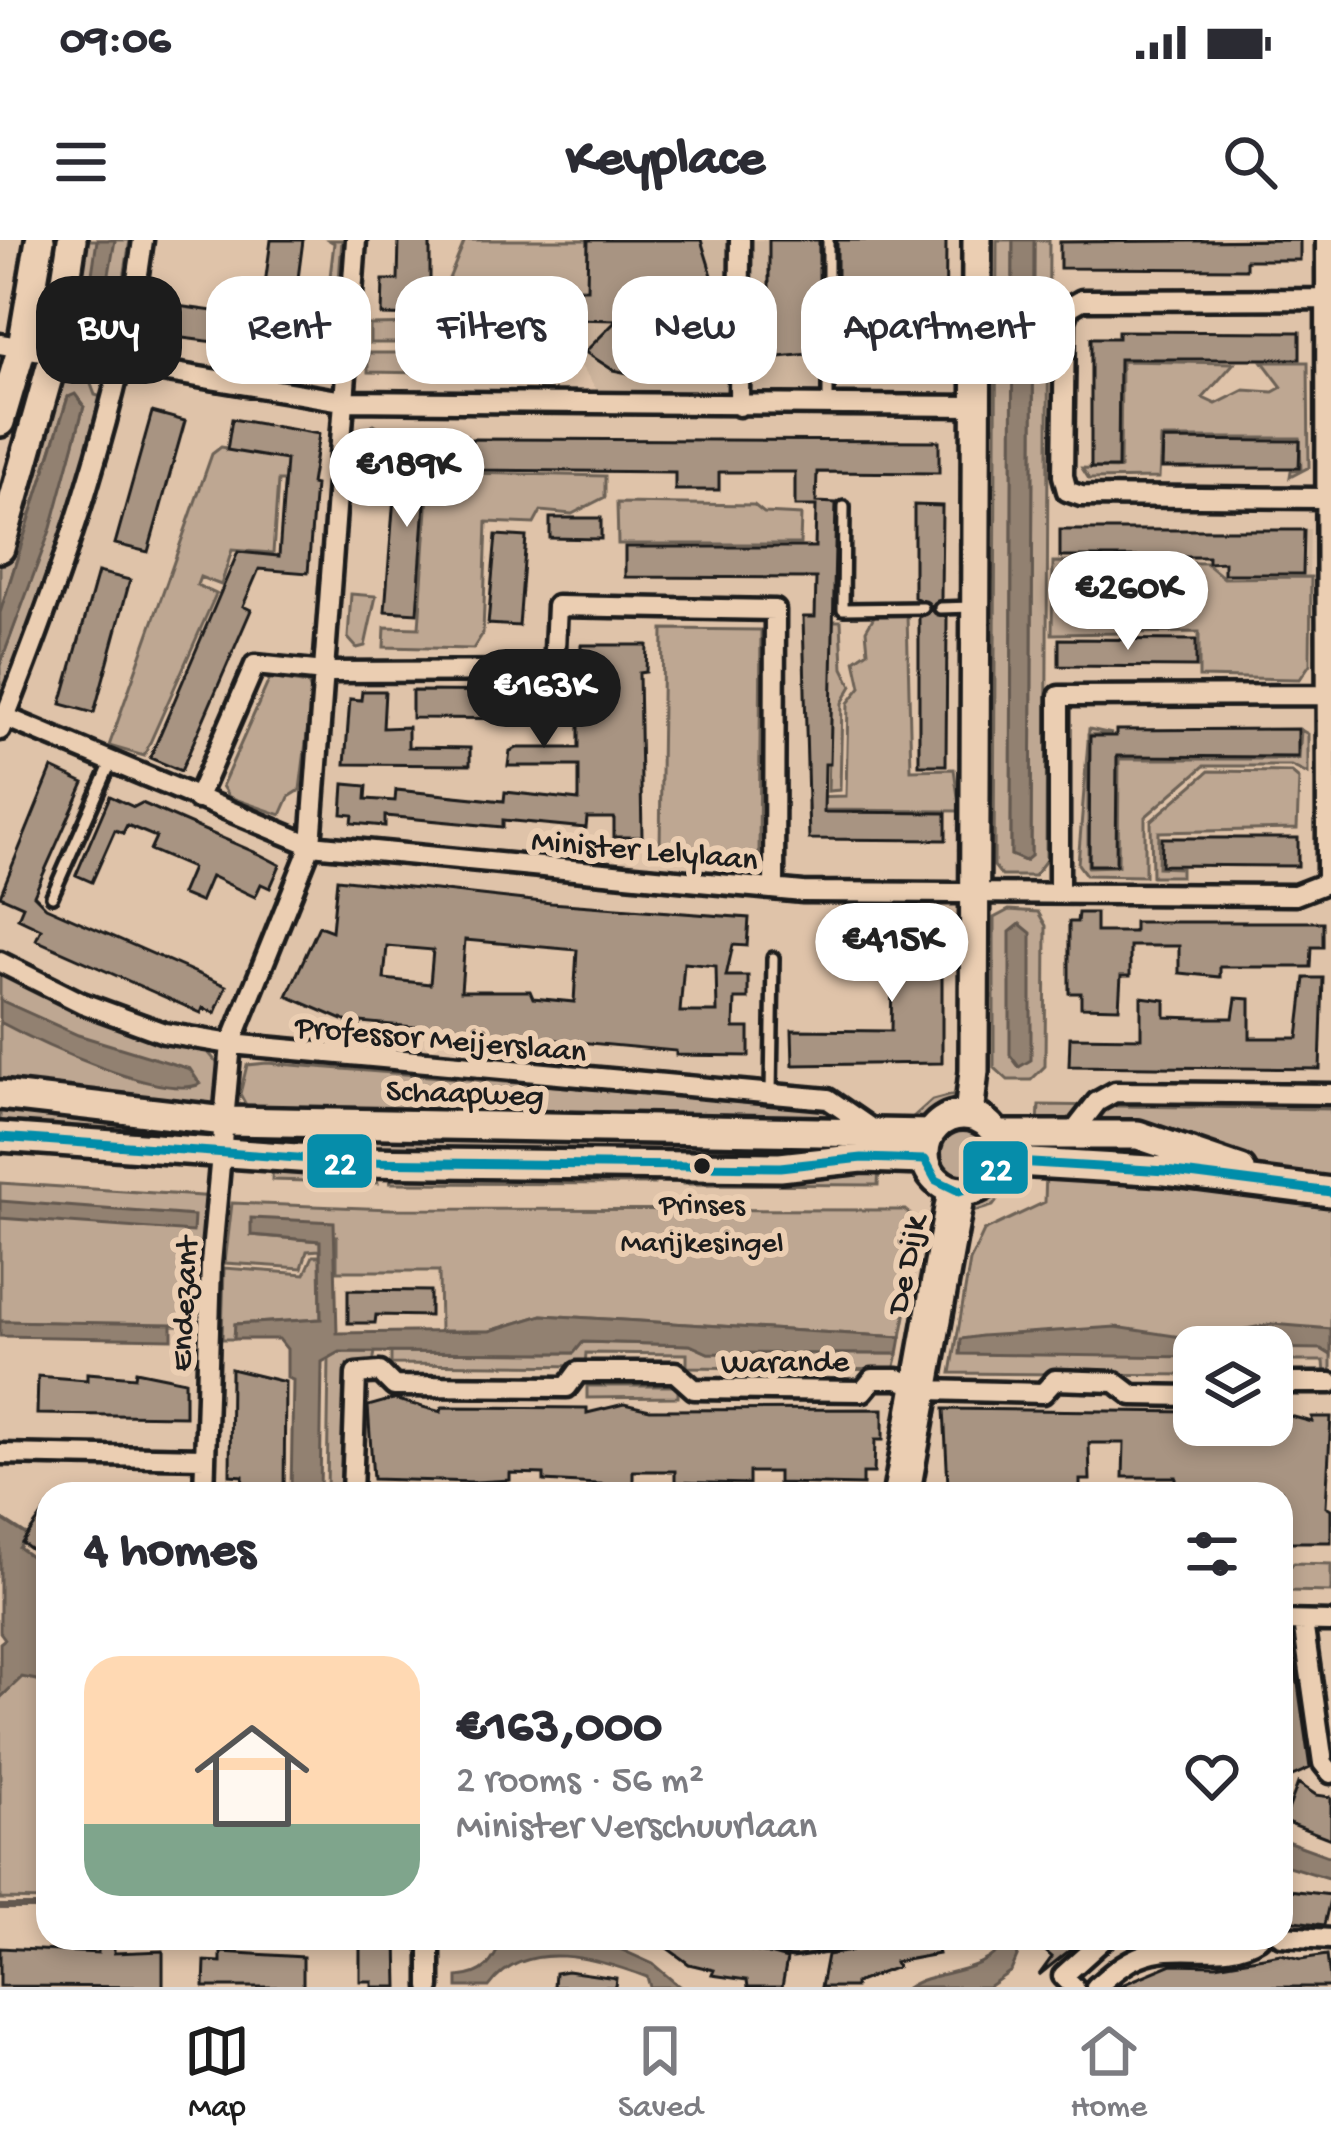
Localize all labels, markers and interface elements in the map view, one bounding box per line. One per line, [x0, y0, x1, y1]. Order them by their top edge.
text: 09:06 [60, 16, 171, 69]
icon: menu [48, 129, 114, 195]
icon: search [1217, 129, 1283, 195]
text: Keyplace [566, 130, 765, 194]
chip: Buy [36, 276, 182, 384]
chip: Rent [206, 276, 371, 384]
chip: Filters [395, 276, 588, 384]
chip: New [612, 276, 777, 384]
chip: Apartment [801, 276, 1075, 384]
pin: €189K [323, 428, 491, 530]
text: €189K [356, 444, 458, 490]
pin: €260K [1044, 551, 1212, 653]
text: €260K [1075, 567, 1181, 613]
pin: €163K [460, 649, 628, 751]
text: €163K [494, 665, 594, 711]
street label: Minister Lelylaan [530, 824, 760, 882]
pin: €415K [808, 903, 976, 1005]
text: €415K [842, 919, 942, 965]
street label: Professor Meijerslaan [292, 1010, 588, 1074]
street label: Schaapweg [385, 1074, 545, 1118]
line badge: 22 [305, 1132, 374, 1190]
line badge: 22 [961, 1139, 1030, 1196]
text: 22 [324, 1148, 356, 1186]
text: 22 [980, 1154, 1012, 1192]
marker: Prinses Marijkesingel [691, 1155, 713, 1177]
place label: Prinses Marijkesingel [620, 1190, 784, 1263]
street label: De Dijk [880, 1210, 938, 1319]
street label: Endezant [164, 1234, 210, 1373]
map controls [1173, 1326, 1293, 1446]
button: layers [1173, 1326, 1293, 1446]
street label: Warande [721, 1345, 851, 1385]
icon: filters [1179, 1521, 1245, 1587]
text: 4 homes [84, 1524, 255, 1584]
text: €163,000 [456, 1700, 662, 1760]
icon: home [180, 1704, 324, 1848]
icon: heart [1179, 1743, 1245, 1809]
text: 2 rooms · 56 m² [456, 1760, 704, 1806]
text: Minister Verschuurlaan [456, 1806, 817, 1852]
tab: Map [184, 2018, 250, 2128]
tab: Saved [618, 2018, 703, 2128]
tab: Home [1071, 2018, 1147, 2128]

